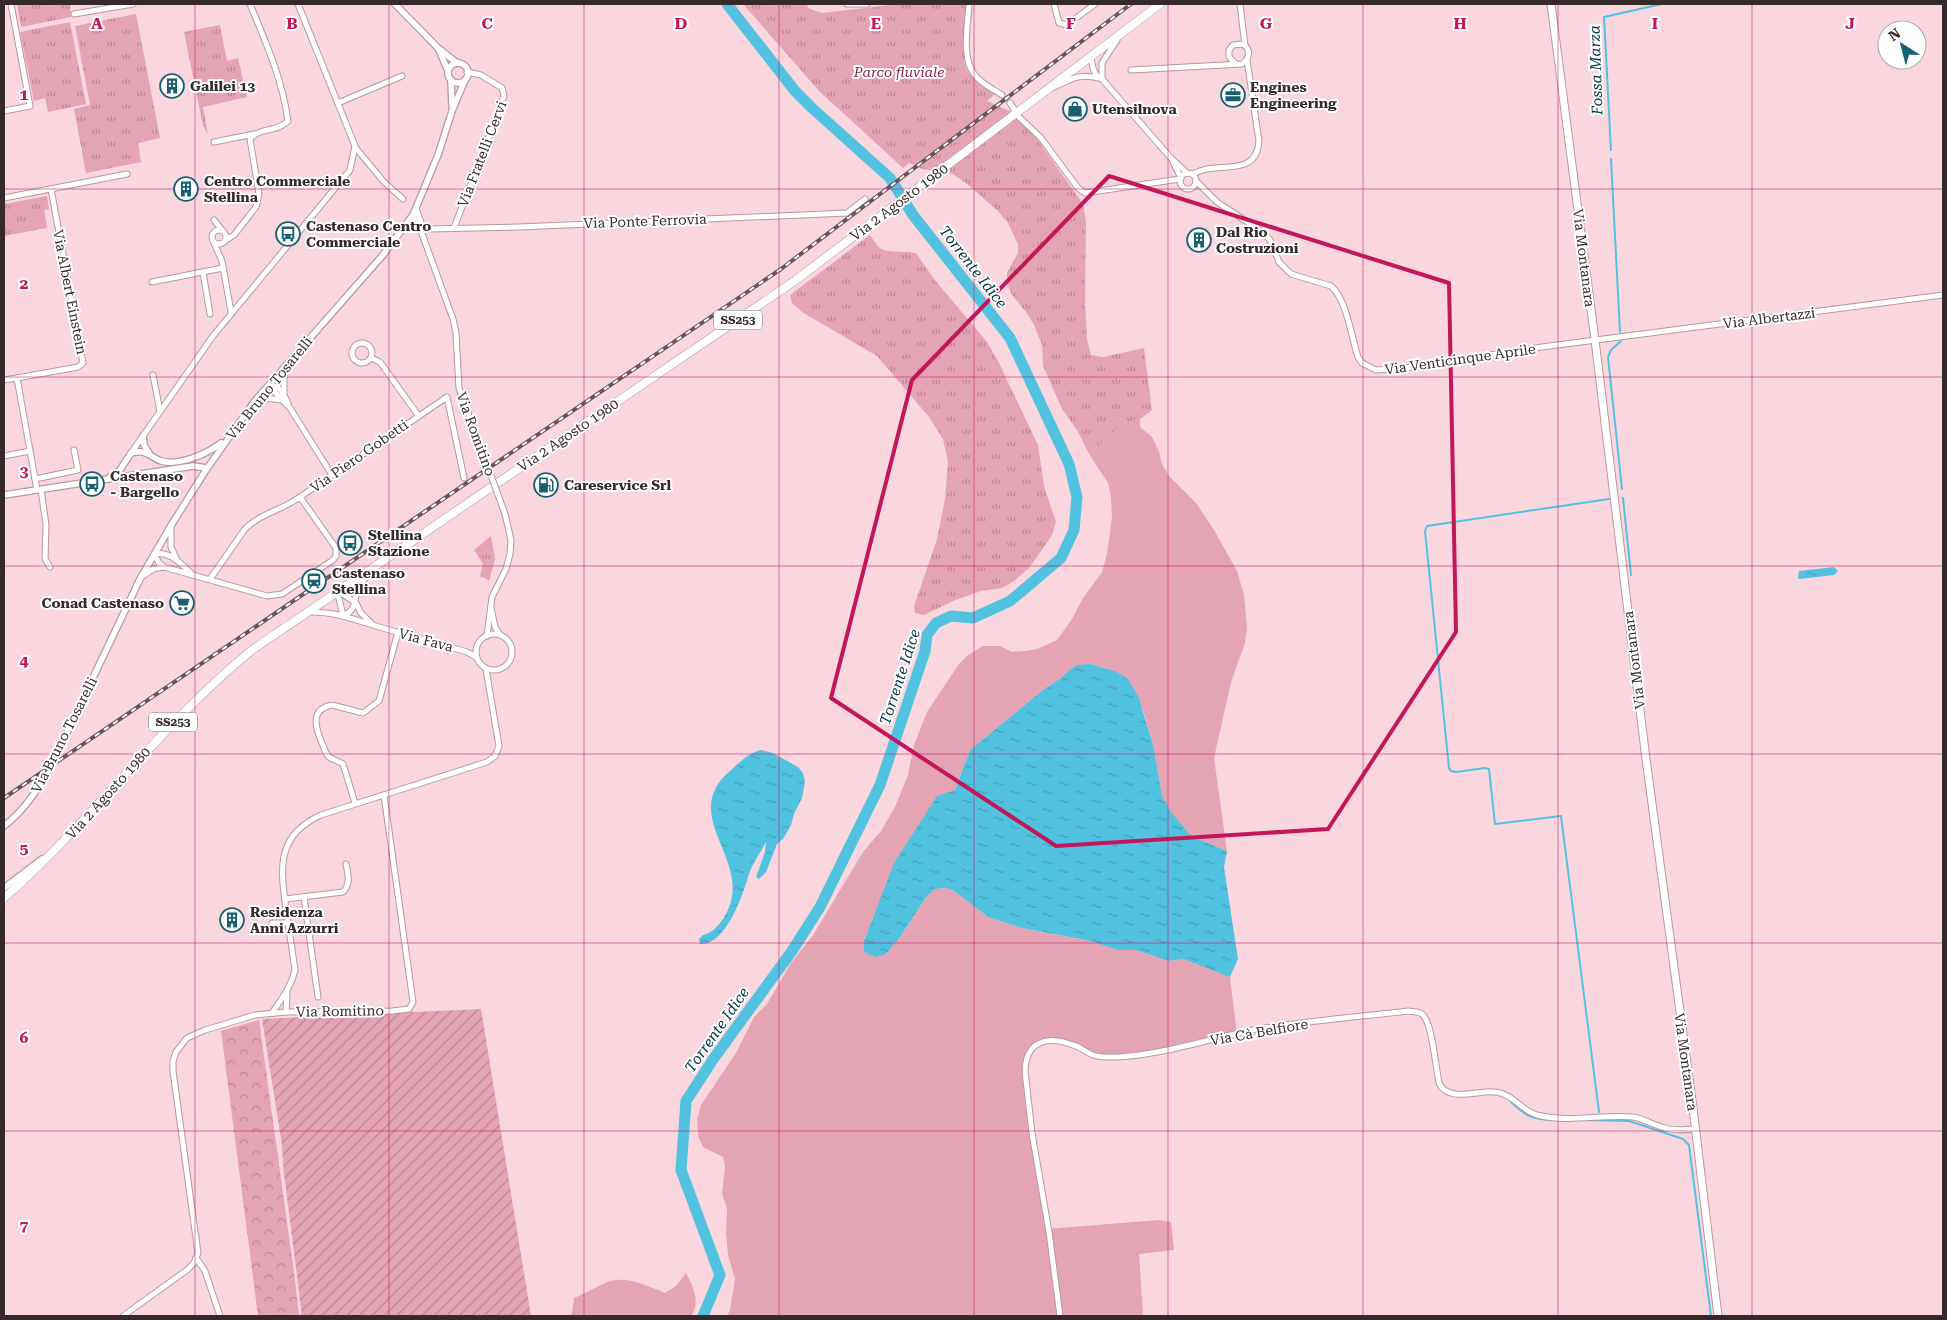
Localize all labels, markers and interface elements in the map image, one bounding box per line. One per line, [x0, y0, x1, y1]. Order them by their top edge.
text: A [91, 14, 103, 33]
text: B [286, 14, 298, 33]
text: C [481, 14, 493, 33]
text: D [675, 14, 688, 33]
text: E [871, 14, 881, 33]
text: F [1066, 14, 1076, 33]
text: G [1260, 14, 1273, 33]
text: H [1453, 14, 1467, 33]
text: I [1652, 14, 1658, 33]
text: J [1845, 14, 1855, 33]
north arrow [1877, 20, 1927, 70]
water label: Fossa Marza [1585, 25, 1607, 116]
text: N [1885, 25, 1904, 44]
park label: Parco fluviale [853, 64, 944, 80]
building icon: Galilei 13 [159, 73, 185, 99]
place label: Galilei 13 [190, 78, 255, 94]
place label: Engines Engineering [1250, 79, 1337, 111]
office icon: Engines Engineering [1220, 82, 1246, 108]
text: 1 [20, 85, 29, 104]
shop icon: Utensilnova [1062, 96, 1088, 122]
street label: Via Fratelli Cervi [454, 98, 510, 209]
place label: Utensilnova [1092, 101, 1177, 117]
street label: Via 2 Agosto 1980 [847, 160, 951, 244]
place label: Centro Commerciale Stellina [204, 173, 350, 205]
building icon: Centro Commerciale Stellina [173, 176, 199, 202]
street label: Via Montanara [1570, 208, 1598, 308]
street label: Via Ponte Ferrovia [583, 211, 707, 231]
place label: Castenaso Centro Commerciale [306, 218, 431, 250]
bus stop icon: Castenaso Centro Commerciale [275, 221, 301, 247]
water label: Torrente Idice [935, 222, 1011, 312]
place label: Dal Rio Costruzioni [1216, 224, 1299, 256]
building icon: Dal Rio Costruzioni [1186, 227, 1212, 253]
street label: Via Albert Einstein [50, 228, 90, 356]
text: 2 [20, 274, 29, 293]
street label: Via Albertazzi [1722, 304, 1817, 332]
road number: SS253 [714, 310, 762, 330]
street label: Via Bruno Tosarelli [223, 333, 316, 443]
street label: Via Venticinque Aprile [1384, 340, 1537, 378]
street label: Via Romitino [453, 390, 499, 478]
street label: Via 2 Agosto 1980 [515, 395, 622, 475]
street label: Via Piero Gobetti [307, 416, 411, 496]
text: 3 [20, 462, 29, 481]
place label: Castenaso - Bargello [110, 468, 183, 500]
bus stop icon: Castenaso - Bargello [79, 471, 105, 497]
fuel station icon: Careservice Srl [533, 472, 559, 498]
place label: Careservice Srl [564, 477, 671, 493]
place label: Stellina Stazione [368, 527, 429, 559]
bus stop icon: Stellina Stazione [337, 530, 363, 556]
place label: Castenaso Stellina [332, 565, 405, 597]
station icon: Castenaso Stellina [301, 568, 327, 594]
supermarket icon: Conad Castenaso [169, 590, 195, 616]
place label: Conad Castenaso [42, 595, 164, 611]
street label: Via Montanara [1620, 610, 1648, 710]
street label: Via Fava [397, 625, 455, 655]
water label: Torrente Idice [876, 626, 924, 727]
text: 4 [20, 651, 29, 670]
street label: Via Bruno Tosarelli [28, 674, 100, 796]
road number: SS253 [149, 712, 197, 732]
street label: Via 2 Agosto 1980 [63, 744, 154, 842]
text: 5 [20, 839, 29, 858]
place label: Residenza Anni Azzurri [250, 904, 339, 936]
building icon: Residenza Anni Azzurri [219, 907, 245, 933]
water label: Torrente Idice [681, 984, 753, 1076]
street label: Via Romitino [296, 1002, 384, 1020]
street label: Via Montanara [1671, 1012, 1701, 1112]
street label: Via Cà Belfiore [1209, 1015, 1310, 1048]
text: 6 [20, 1028, 29, 1047]
text: 7 [20, 1216, 29, 1235]

